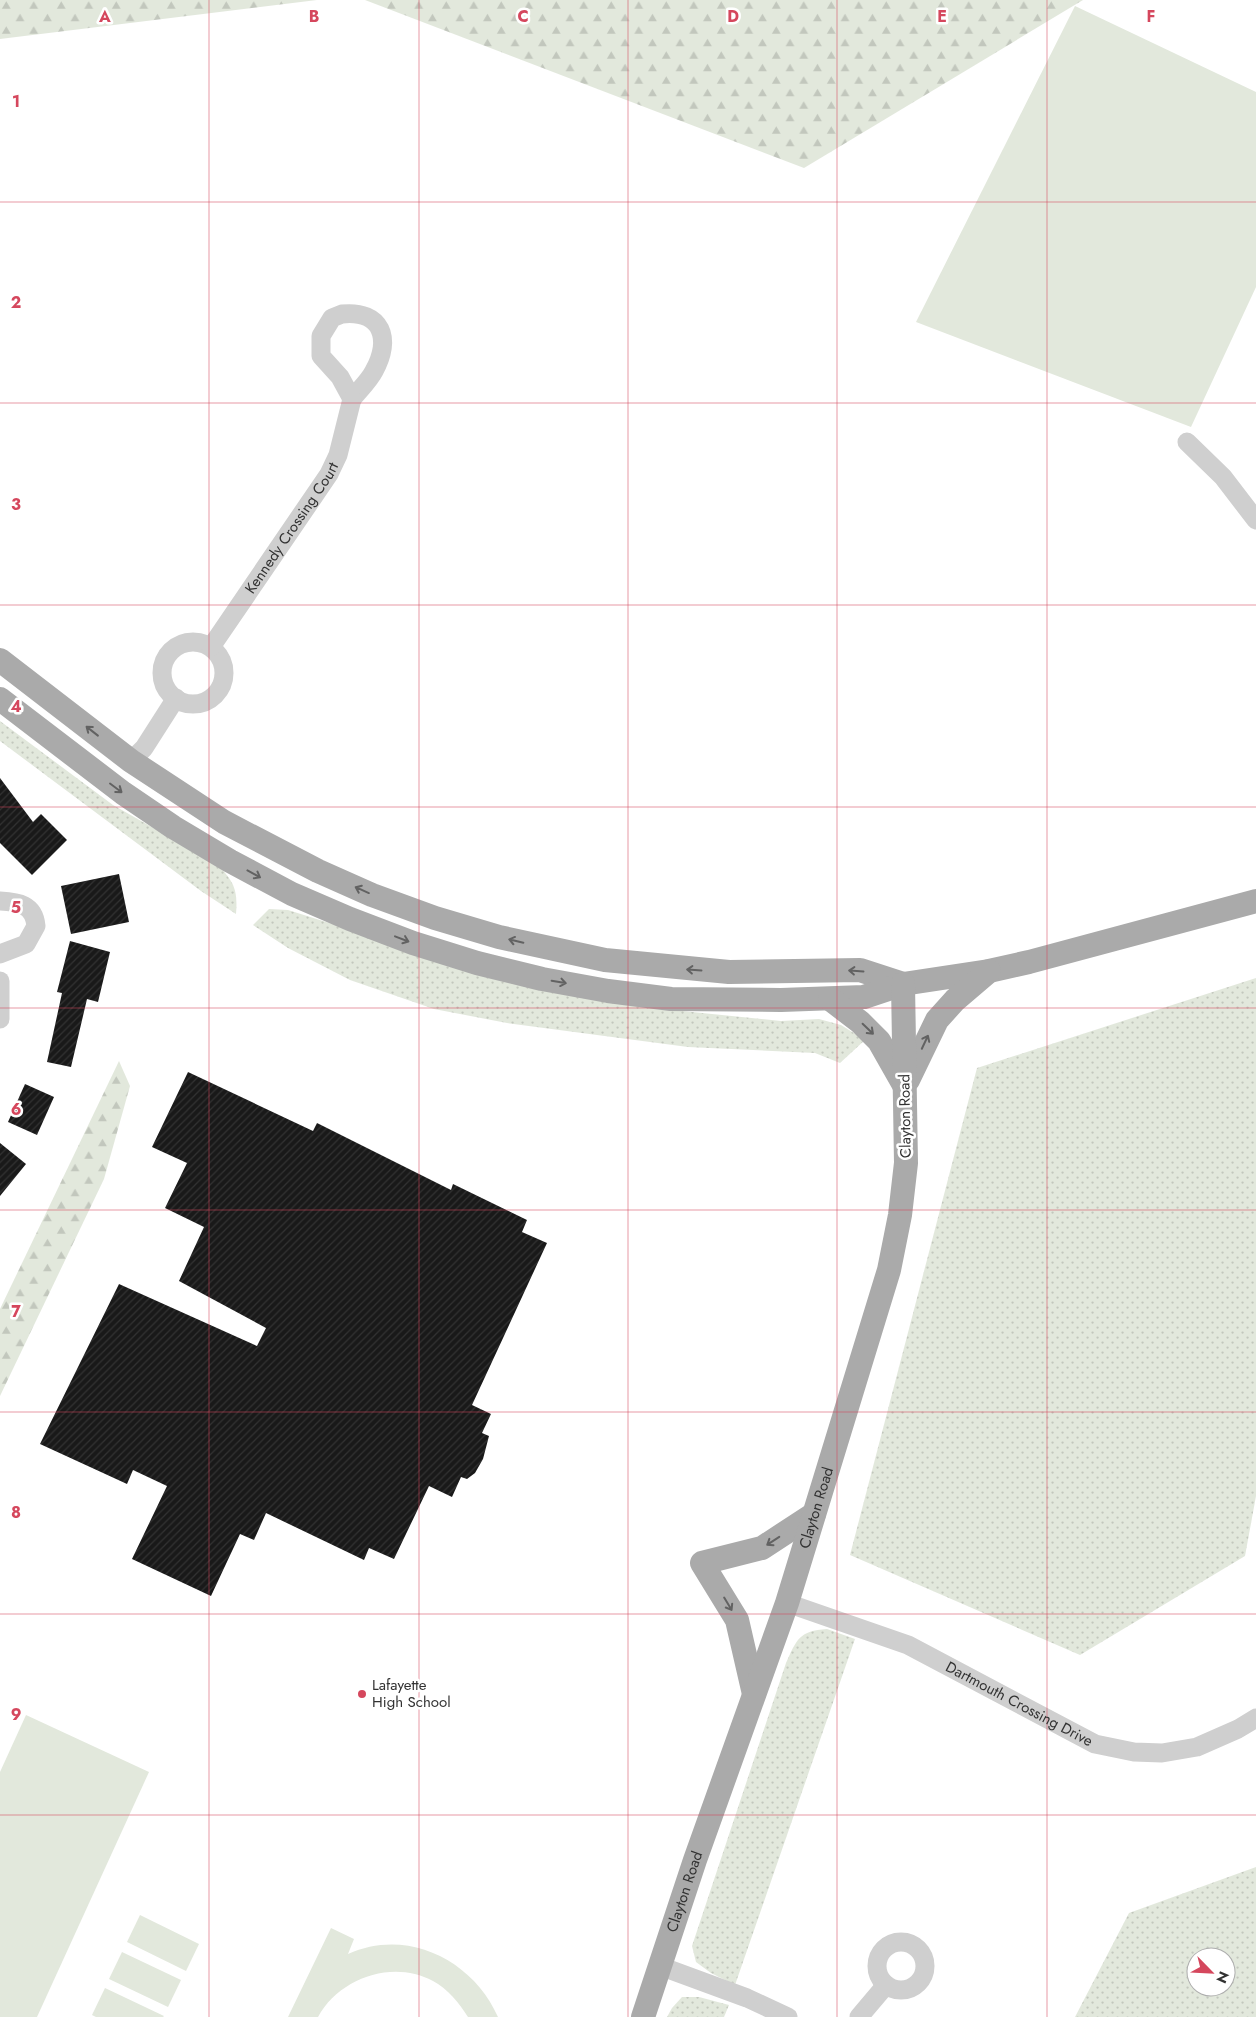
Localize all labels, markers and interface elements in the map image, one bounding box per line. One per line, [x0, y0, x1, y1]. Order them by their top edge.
text: A [98, 5, 111, 28]
text: B [309, 5, 319, 28]
text: C [517, 5, 529, 28]
text: D [727, 5, 739, 28]
text: E [937, 5, 947, 28]
text: F [1147, 5, 1155, 28]
text: 1 [12, 90, 20, 113]
text: 2 [11, 291, 21, 314]
street label: Kennedy Crossing Court [240, 458, 344, 598]
text: 3 [11, 493, 21, 516]
text: 4 [10, 695, 22, 718]
one-way arrow [85, 726, 99, 736]
one-way arrow [109, 783, 123, 793]
one-way arrow [246, 869, 261, 879]
one-way arrow [355, 885, 370, 895]
text: 5 [11, 896, 21, 919]
one-way arrow [395, 936, 410, 945]
one-way arrow [509, 936, 525, 945]
one-way arrow [686, 965, 702, 974]
one-way arrow [848, 966, 864, 975]
one-way arrow [551, 978, 567, 988]
one-way arrow [861, 1023, 873, 1035]
one-way arrow [921, 1035, 931, 1050]
street label: Clayton Road [893, 1074, 917, 1158]
text: 6 [11, 1098, 21, 1121]
text: 7 [11, 1300, 21, 1323]
street label: Clayton Road [793, 1464, 839, 1551]
text: 8 [11, 1501, 21, 1524]
one-way arrow [767, 1536, 781, 1546]
one-way arrow [723, 1597, 733, 1611]
street label: Dartmouth Crossing Drive [942, 1656, 1097, 1752]
place label: Lafayette High School [372, 1674, 451, 1713]
marker: Lafayette High School [356, 1688, 368, 1700]
text: 9 [11, 1703, 21, 1726]
street label: Clayton Road [661, 1848, 708, 1935]
north arrow [1186, 1947, 1236, 1997]
text: N [1211, 1968, 1234, 1986]

